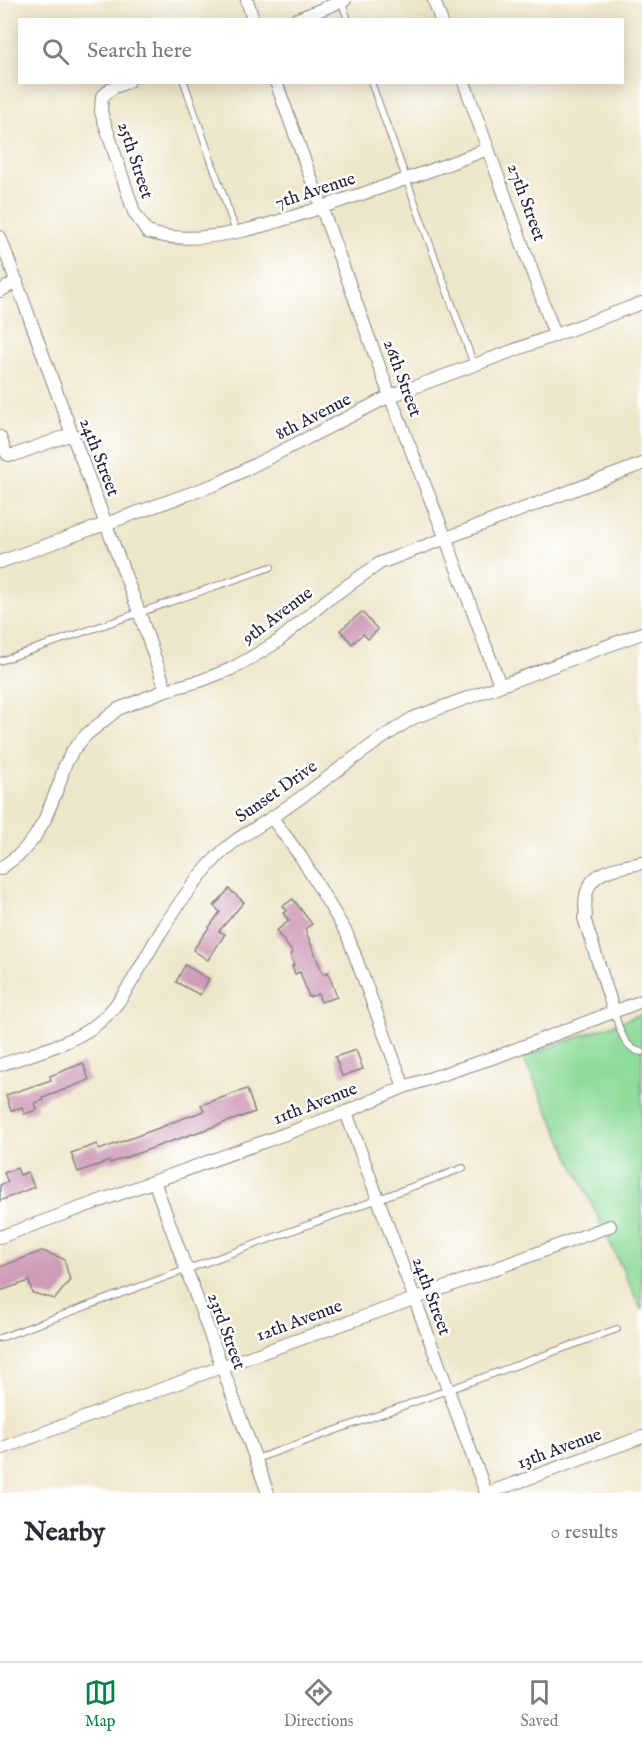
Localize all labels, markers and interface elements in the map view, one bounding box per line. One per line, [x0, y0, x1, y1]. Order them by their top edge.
search box [18, 18, 624, 84]
icon: search [39, 35, 72, 68]
text: Search here [87, 37, 192, 65]
street label: 25th Street [111, 119, 158, 202]
street label: 27th Street [501, 160, 550, 245]
street label: 7th Avenue [272, 168, 359, 215]
street label: 26th Street [377, 337, 426, 420]
street label: 8th Avenue [272, 389, 355, 446]
street label: 24th Street [73, 415, 124, 500]
street label: 9th Avenue [237, 582, 318, 651]
street label: Sunset Drive [231, 756, 322, 829]
street label: 11th Avenue [270, 1078, 361, 1131]
street label: 24th Street [406, 1254, 455, 1339]
street label: 23rd Street [201, 1290, 250, 1373]
street label: 12th Avenue [253, 1295, 346, 1348]
street label: 13th Avenue [514, 1424, 605, 1475]
text: Nearby [24, 1516, 105, 1549]
text: 0 results [551, 1520, 618, 1545]
tab: Map [84, 1676, 117, 1732]
tab: Directions [284, 1676, 353, 1732]
tab: Saved [521, 1676, 558, 1732]

